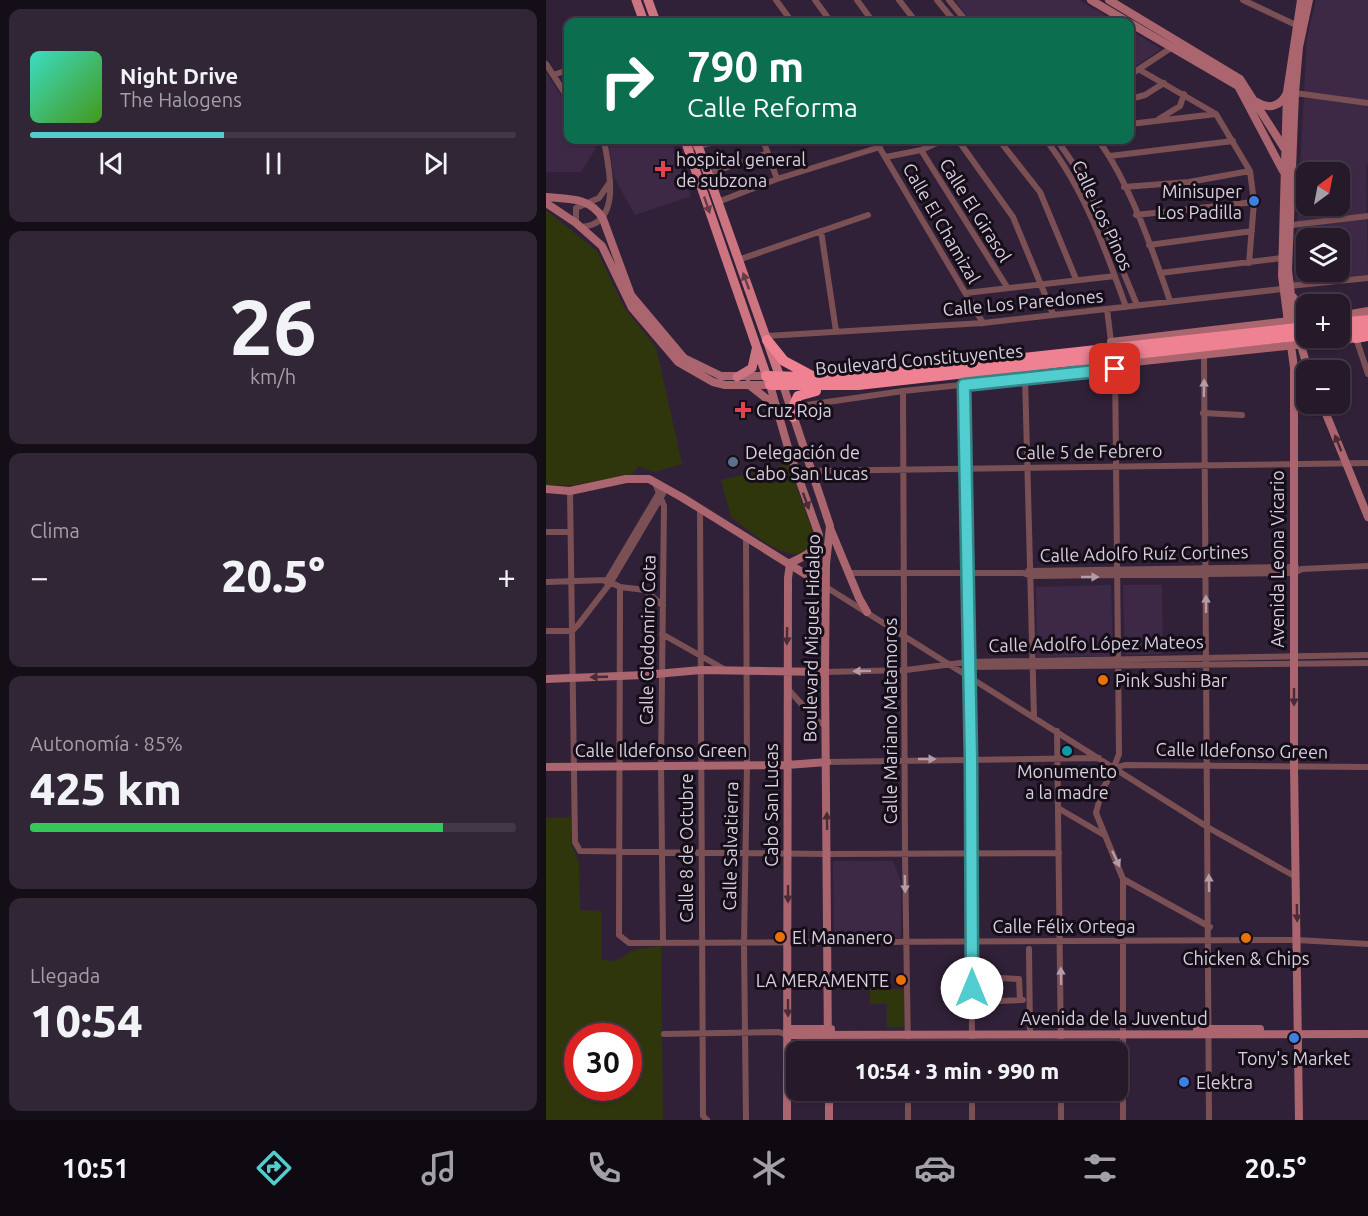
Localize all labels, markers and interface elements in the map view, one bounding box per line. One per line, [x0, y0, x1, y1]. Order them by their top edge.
icon: right [588, 42, 666, 120]
text: 790 m [687, 43, 804, 90]
text: Night Drive [120, 63, 238, 88]
text: The Halogens [120, 88, 242, 111]
text: Calle Reforma [687, 92, 858, 122]
icon: previous [95, 147, 128, 180]
icon: pause [257, 147, 290, 180]
icon: next [419, 147, 452, 180]
place label: hospital general de subzona [676, 149, 806, 190]
street label: Calle El Girasol [936, 155, 1016, 266]
street label: Calle Los Pinos [1069, 157, 1137, 273]
street label: Calle El Chamizal [899, 159, 985, 287]
marker: hospital general de subzona [654, 160, 672, 178]
north arrow [1296, 162, 1350, 216]
map controls [1296, 162, 1350, 414]
place label: Minisuper Los Padilla [1157, 181, 1242, 222]
marker: Minisuper Los Padilla [1247, 194, 1261, 208]
one-way arrow [703, 196, 713, 214]
button: layers [1296, 228, 1350, 282]
one-way arrow [741, 272, 751, 290]
text: 26 [229, 282, 317, 370]
street label: Calle Los Paredones [942, 285, 1104, 319]
button: + [1296, 294, 1350, 348]
street label: Boulevard Constituyentes [814, 340, 1024, 378]
pin [1089, 343, 1140, 394]
icon: arrive [1098, 352, 1131, 385]
button: − [1296, 360, 1350, 414]
text: km/h [250, 365, 296, 388]
one-way arrow [1199, 378, 1208, 397]
place label: Cruz Roja [756, 400, 832, 420]
marker: Cruz Roja [734, 401, 752, 419]
one-way arrow [1333, 434, 1343, 452]
street label: Calle 5 de Febrero [1016, 440, 1162, 462]
place label: Delegación de Cabo San Lucas [745, 442, 869, 483]
marker: Delegación de Cabo San Lucas [726, 455, 740, 469]
street label: Avenida Leona Vicario [1267, 470, 1287, 648]
one-way arrow [802, 492, 812, 510]
text: Clima [30, 519, 80, 542]
street label: Boulevard Miguel Hidalgo [799, 534, 823, 742]
street label: Calle Adolfo Ruíz Cortines [1039, 541, 1249, 565]
text: 20.5° [221, 550, 325, 601]
street label: Calle Clodomiro Cota [636, 555, 658, 725]
text: − [30, 558, 49, 595]
text: + [497, 558, 516, 595]
one-way arrow [1080, 572, 1099, 582]
one-way arrow [1201, 594, 1211, 613]
street label: Calle Mariano Matamoros [880, 618, 900, 824]
one-way arrow [782, 627, 792, 646]
street label: Calle Adolfo López Mateos [988, 631, 1204, 655]
one-way arrow [853, 666, 872, 676]
place label: Pink Sushi Bar [1115, 670, 1228, 690]
one-way arrow [590, 673, 609, 682]
marker: Pink Sushi Bar [1096, 673, 1110, 687]
one-way arrow [1289, 687, 1299, 706]
text: Autonomía · 85% [30, 732, 183, 755]
street label: Calle Ildefonso Green [1156, 738, 1328, 762]
street label: Calle Ildefonso Green [575, 740, 747, 760]
street label: Cabo San Lucas [761, 743, 781, 867]
marker: Monumento a la madre [1060, 744, 1074, 758]
one-way arrow [918, 754, 937, 764]
place label: Monumento a la madre [1017, 761, 1117, 802]
text: 425 km [30, 763, 182, 814]
street label: Calle 8 de Octubre [676, 773, 696, 923]
street label: Calle Salvatierra [719, 781, 741, 911]
one-way arrow [822, 812, 832, 831]
one-way arrow [1111, 851, 1120, 868]
one-way arrow [1204, 873, 1214, 892]
one-way arrow [901, 874, 910, 893]
one-way arrow [783, 885, 793, 904]
one-way arrow [1292, 903, 1302, 922]
street label: Calle Félix Ortega [993, 916, 1135, 936]
place label: El Mananero [792, 927, 893, 947]
marker: El Mananero [773, 930, 787, 944]
marker: Chicken & Chips [1239, 931, 1253, 945]
place label: Chicken & Chips [1182, 948, 1310, 968]
position arrow [940, 956, 1004, 1020]
text: Llegada [30, 964, 100, 987]
one-way arrow [1056, 967, 1065, 986]
place label: LA MERAMENTE [756, 970, 889, 990]
marker: LA MERAMENTE [894, 973, 908, 987]
text: 10:54 [30, 995, 143, 1046]
one-way arrow [783, 999, 793, 1018]
street label: Avenida de la Juventud [1020, 1008, 1208, 1028]
speed limit sign: 30 [564, 1023, 642, 1101]
marker: Tony's Market [1287, 1031, 1301, 1045]
place label: Tony's Market [1238, 1048, 1350, 1068]
text: 10:54 · 3 min · 990 m [855, 1058, 1059, 1083]
place label: Elektra [1196, 1072, 1253, 1092]
marker: Elektra [1177, 1075, 1191, 1089]
icon: directions [253, 1147, 295, 1189]
icon: music [418, 1147, 460, 1189]
icon: phone [583, 1147, 625, 1189]
icon: climate [748, 1147, 790, 1189]
icon: car [914, 1147, 956, 1189]
icon: filters [1079, 1147, 1121, 1189]
text: 10:51 [62, 1153, 129, 1183]
text: 20.5° [1244, 1153, 1306, 1183]

